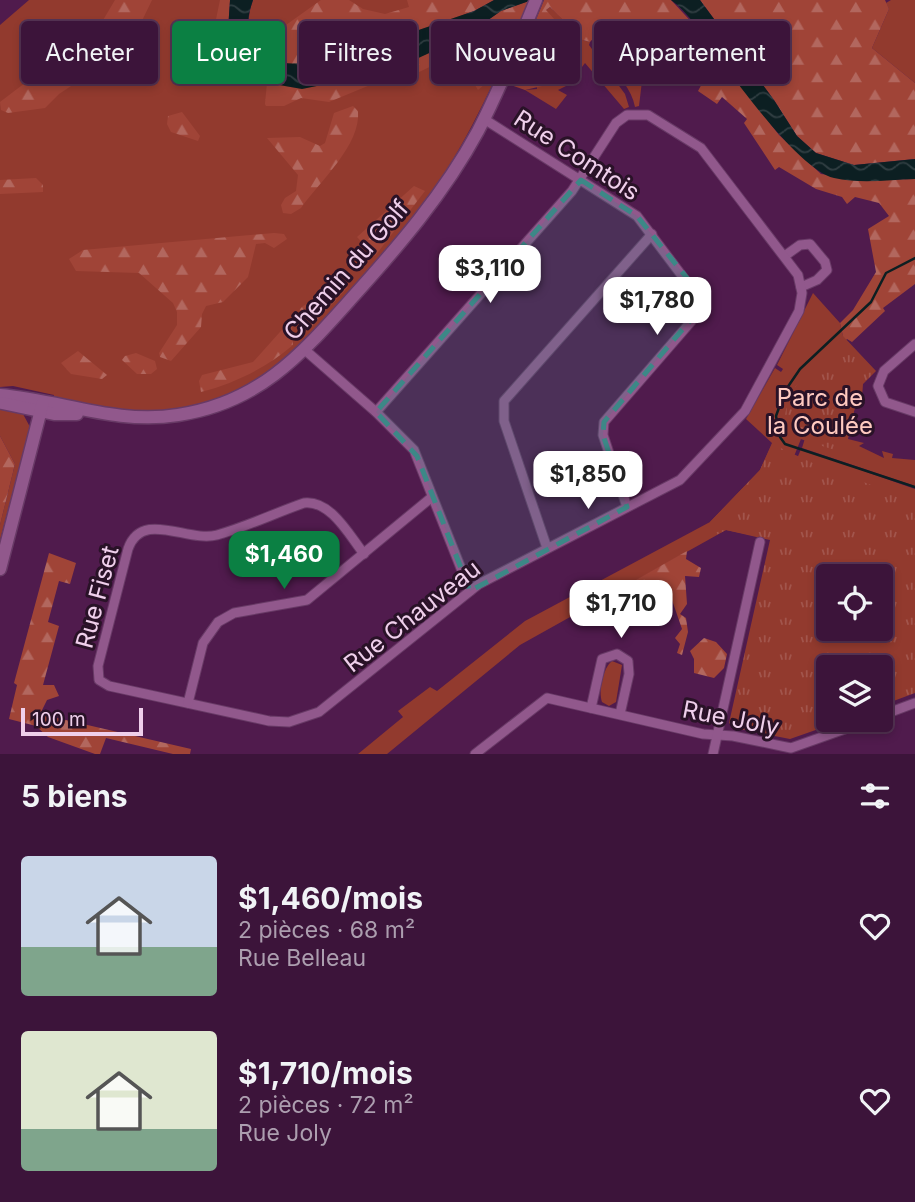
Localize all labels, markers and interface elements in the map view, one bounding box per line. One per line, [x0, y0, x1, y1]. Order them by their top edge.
chip: Acheter [21, 21, 158, 84]
chip: Louer [172, 21, 285, 84]
chip: Filtres [299, 21, 417, 84]
chip: Nouveau [431, 21, 580, 84]
chip: Appartement [594, 21, 790, 84]
street label: Rue Comtois [509, 104, 645, 206]
street label: Chemin du Golf [277, 194, 415, 346]
pin: $3,110 [433, 246, 547, 305]
text: $3,110 [455, 254, 525, 282]
pin: $1,780 [600, 278, 714, 337]
text: $1,780 [619, 286, 695, 314]
park label: Parc de la Coulée [767, 383, 873, 440]
pin: $1,850 [531, 452, 645, 511]
text: $1,850 [549, 460, 627, 488]
pin: $1,460 [227, 532, 341, 591]
text: $1,460 [245, 540, 323, 568]
street label: Rue Fiset [69, 542, 125, 651]
street label: Rue Chauveau [338, 554, 486, 678]
map controls [816, 564, 893, 732]
button: locate [816, 564, 893, 641]
pin: $1,710 [564, 580, 678, 640]
text: $1,710 [586, 589, 656, 617]
button: layers [816, 655, 893, 732]
street label: Rue Joly [680, 694, 782, 742]
scale bar [21, 705, 144, 737]
text: 100 m [32, 708, 86, 731]
icon: filters [856, 777, 894, 815]
text: 5 biens [21, 778, 128, 814]
text: $1,460/mois [238, 880, 423, 916]
icon: home [77, 884, 161, 968]
icon: heart [856, 907, 894, 945]
text: 2 pièces · 68 m² [238, 916, 415, 944]
text: Rue Belleau [238, 944, 366, 972]
text: $1,710/mois [238, 1055, 413, 1091]
icon: home [77, 1059, 161, 1143]
icon: heart [856, 1082, 894, 1120]
text: 2 pièces · 72 m² [238, 1091, 414, 1119]
text: Rue Joly [238, 1119, 332, 1147]

